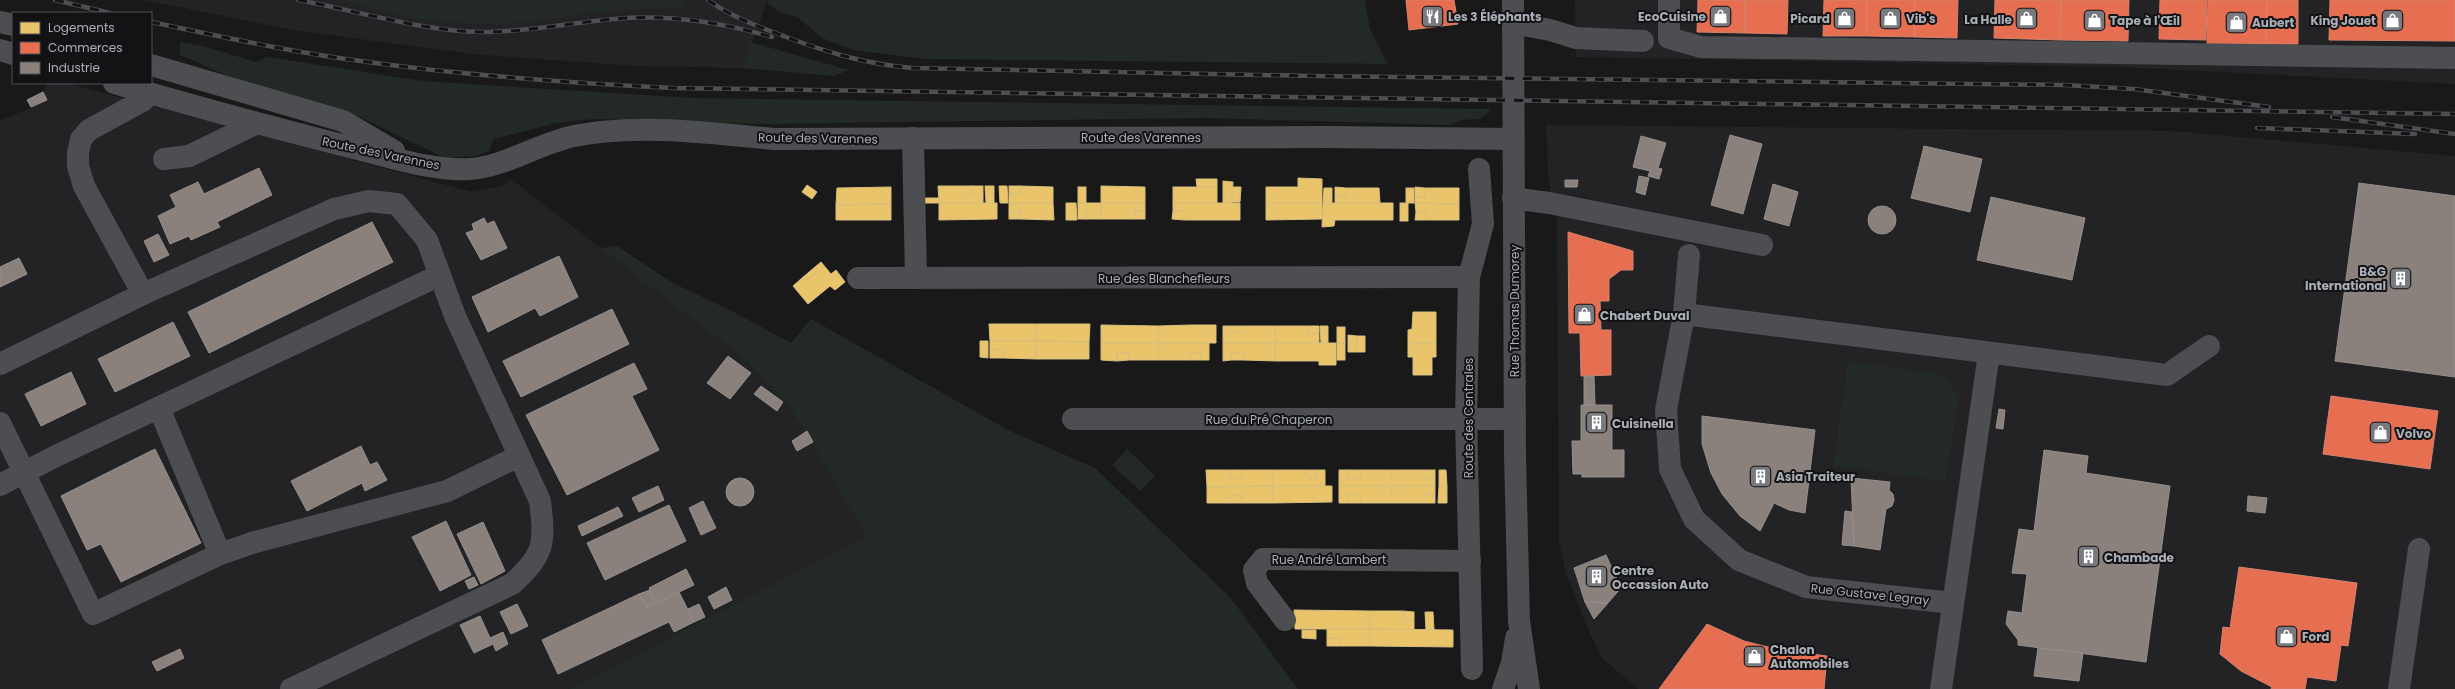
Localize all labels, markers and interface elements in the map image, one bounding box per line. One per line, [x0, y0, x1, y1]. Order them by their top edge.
restaurant icon: Les 3 Éléphants [1419, 3, 1445, 29]
shop icon: EcoCuisine [1708, 3, 1734, 29]
shop icon: Picard [1832, 5, 1858, 31]
shop icon: Vib's [1878, 5, 1904, 31]
shop icon: La Halle [2014, 6, 2040, 32]
shop icon: Tape à l'Œil [2081, 7, 2107, 33]
shop icon: King Jouet [2379, 7, 2405, 33]
place label: Les 3 Éléphants [1448, 8, 1542, 25]
place label: EcoCuisine [1638, 8, 1707, 25]
shop icon: Aubert [2224, 9, 2250, 35]
place label: Picard [1790, 10, 1830, 27]
place label: Vib's [1906, 10, 1936, 27]
place label: La Halle [1964, 11, 2013, 28]
legend [12, 12, 152, 84]
place label: Tape à l'Œil [2110, 12, 2180, 29]
place label: King Jouet [2310, 12, 2376, 29]
place label: Aubert [2252, 14, 2295, 31]
text: Logements [48, 19, 115, 36]
text: Commerces [48, 39, 123, 56]
text: Industrie [48, 59, 100, 76]
street label: Route des Varennes [758, 128, 878, 148]
street label: Route des Varennes [1081, 129, 1201, 146]
street label: Route des Varennes [321, 132, 441, 174]
street label: Rue Thomas Dumorey [1506, 245, 1523, 377]
place label: B&G International [2305, 263, 2386, 294]
building icon: B&G International [2388, 265, 2414, 291]
street label: Rue des Blanchefleurs [1098, 270, 1230, 287]
shop icon: Chabert Duval [1572, 302, 1598, 328]
place label: Chabert Duval [1600, 307, 1690, 324]
street label: Route des Centrales [1460, 358, 1477, 478]
building icon: Cuisinella [1584, 410, 1610, 436]
street label: Rue du Pré Chaperon [1205, 411, 1333, 428]
place label: Cuisinella [1612, 415, 1674, 432]
shop icon: Volvo [2368, 420, 2394, 446]
place label: Volvo [2396, 425, 2431, 442]
building icon: Asia Traiteur [1748, 463, 1774, 489]
place label: Asia Traiteur [1776, 468, 1855, 485]
building icon: Chambade [2075, 544, 2101, 570]
place label: Chambade [2104, 549, 2175, 566]
street label: Rue André Lambert [1272, 551, 1386, 568]
place label: Centre Occassion Auto [1612, 562, 1709, 593]
building icon: Centre Occassion Auto [1583, 564, 1609, 590]
street label: Rue Gustave Legray [1810, 579, 1930, 609]
shop icon: Ford [2273, 623, 2299, 649]
place label: Ford [2302, 628, 2330, 645]
place label: Chalon Automobiles [1770, 641, 1849, 672]
shop icon: Chalon Automobiles [1742, 643, 1768, 669]

